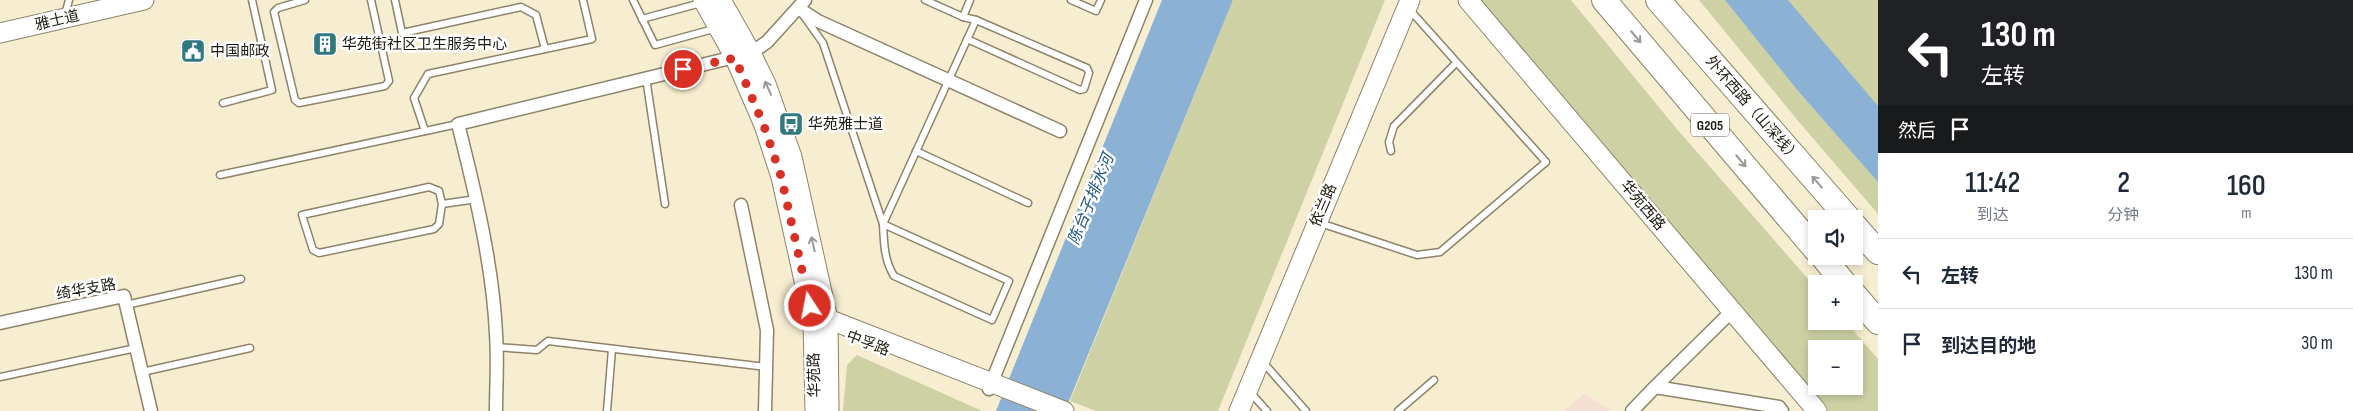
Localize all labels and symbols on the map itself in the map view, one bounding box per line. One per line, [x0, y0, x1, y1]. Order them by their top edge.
street label: 雅士道 [33, 6, 81, 35]
building icon: 华苑街社区卫生服务中心 [312, 31, 338, 57]
one-way arrow [1630, 31, 1641, 44]
place label: 华苑街社区卫生服务中心 [342, 35, 507, 54]
public building icon: 中国邮政 [180, 38, 206, 64]
place label: 中国邮政 [210, 42, 270, 61]
pin [662, 48, 704, 90]
street label: 外环西路（山深线） [1701, 52, 1804, 167]
one-way arrow [762, 81, 772, 96]
bus stop icon: 华苑雅士道 [778, 111, 804, 137]
road number: G205 [1691, 114, 1729, 136]
place label: 华苑雅士道 [808, 115, 883, 134]
water label: 陈台子排水河 [1065, 149, 1119, 248]
one-way arrow [1735, 154, 1746, 167]
street label: 华苑西路 [1616, 176, 1669, 234]
one-way arrow [1811, 176, 1822, 189]
street label: 依兰路 [1306, 181, 1341, 230]
one-way arrow [808, 237, 817, 253]
street label: 绮华支路 [55, 275, 117, 304]
position arrow [783, 279, 835, 331]
street label: 中孚路 [843, 327, 892, 360]
street label: 华苑路 [805, 352, 824, 398]

